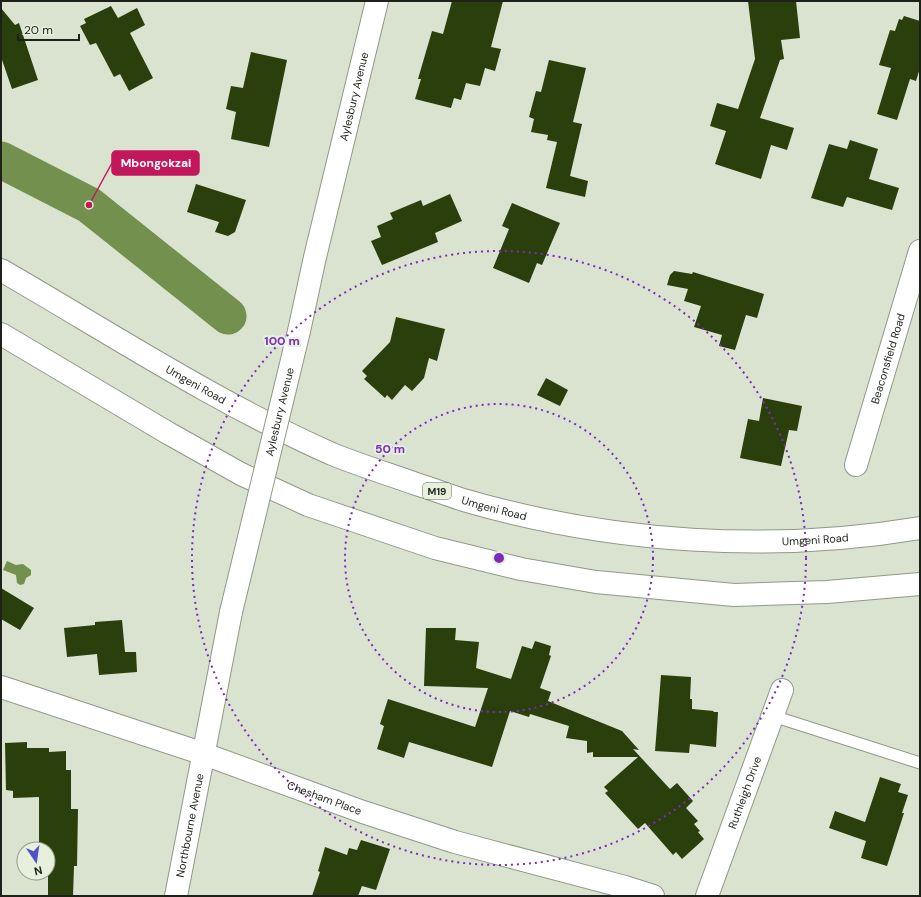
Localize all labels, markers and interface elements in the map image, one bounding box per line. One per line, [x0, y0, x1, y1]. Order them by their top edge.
scale bar [18, 16, 79, 42]
text: 20 m [24, 22, 53, 38]
street label: Aylesbury Avenue [336, 51, 371, 142]
callout: Mbongokzai [112, 151, 199, 175]
text: Mbongokzai [121, 155, 191, 171]
street label: Beaconsfield Road [868, 312, 908, 406]
text: 100 m [264, 333, 300, 349]
street label: Umgeni Road [163, 362, 228, 407]
street label: Aylesbury Avenue [262, 366, 297, 458]
text: 50 m [375, 441, 405, 457]
road number: M19 [423, 483, 451, 499]
street label: Umgeni Road [460, 493, 528, 523]
street label: Umgeni Road [782, 530, 849, 548]
centre of rings [492, 551, 506, 565]
street label: Ruthleigh Drive [725, 754, 764, 831]
street label: Northbourne Avenue [173, 772, 207, 878]
street label: Chesham Place [285, 778, 364, 818]
north arrow [16, 841, 56, 881]
text: N [33, 863, 44, 878]

